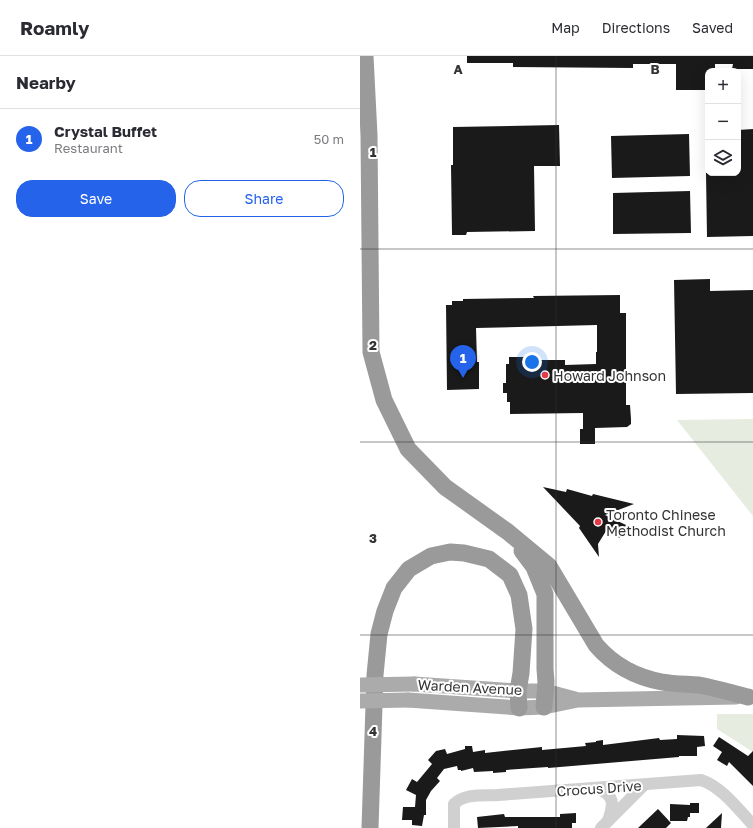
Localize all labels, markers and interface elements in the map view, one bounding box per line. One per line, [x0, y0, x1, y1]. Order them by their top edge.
text: Roamly [20, 16, 89, 39]
text: Map [551, 19, 580, 36]
text: Directions [602, 19, 670, 36]
text: Saved [692, 19, 733, 36]
text: A [453, 61, 463, 77]
text: B [650, 61, 660, 77]
map controls [705, 68, 741, 176]
button: + [705, 68, 741, 104]
text: Nearby [16, 72, 76, 93]
button: − [705, 104, 741, 140]
text: Crystal Buffet [54, 122, 157, 140]
text: 1 [26, 131, 32, 147]
text: 50 m [314, 131, 344, 147]
text: Restaurant [54, 140, 123, 156]
button: layers [705, 140, 741, 176]
text: 1 [370, 144, 377, 160]
button: Save [16, 180, 176, 217]
button: Share [184, 180, 344, 217]
text: 2 [369, 337, 377, 353]
pin: 1 [450, 345, 476, 378]
your location [522, 352, 542, 372]
place label: Howard Johnson [553, 367, 666, 384]
marker: Howard Johnson [540, 370, 550, 380]
place label: Toronto Chinese Methodist Church [606, 506, 726, 539]
marker: Toronto Chinese Methodist Church [593, 517, 603, 527]
text: 3 [369, 530, 377, 546]
street label: Warden Avenue [417, 676, 523, 698]
text: 4 [369, 723, 377, 739]
street label: Crocus Drive [556, 777, 642, 799]

